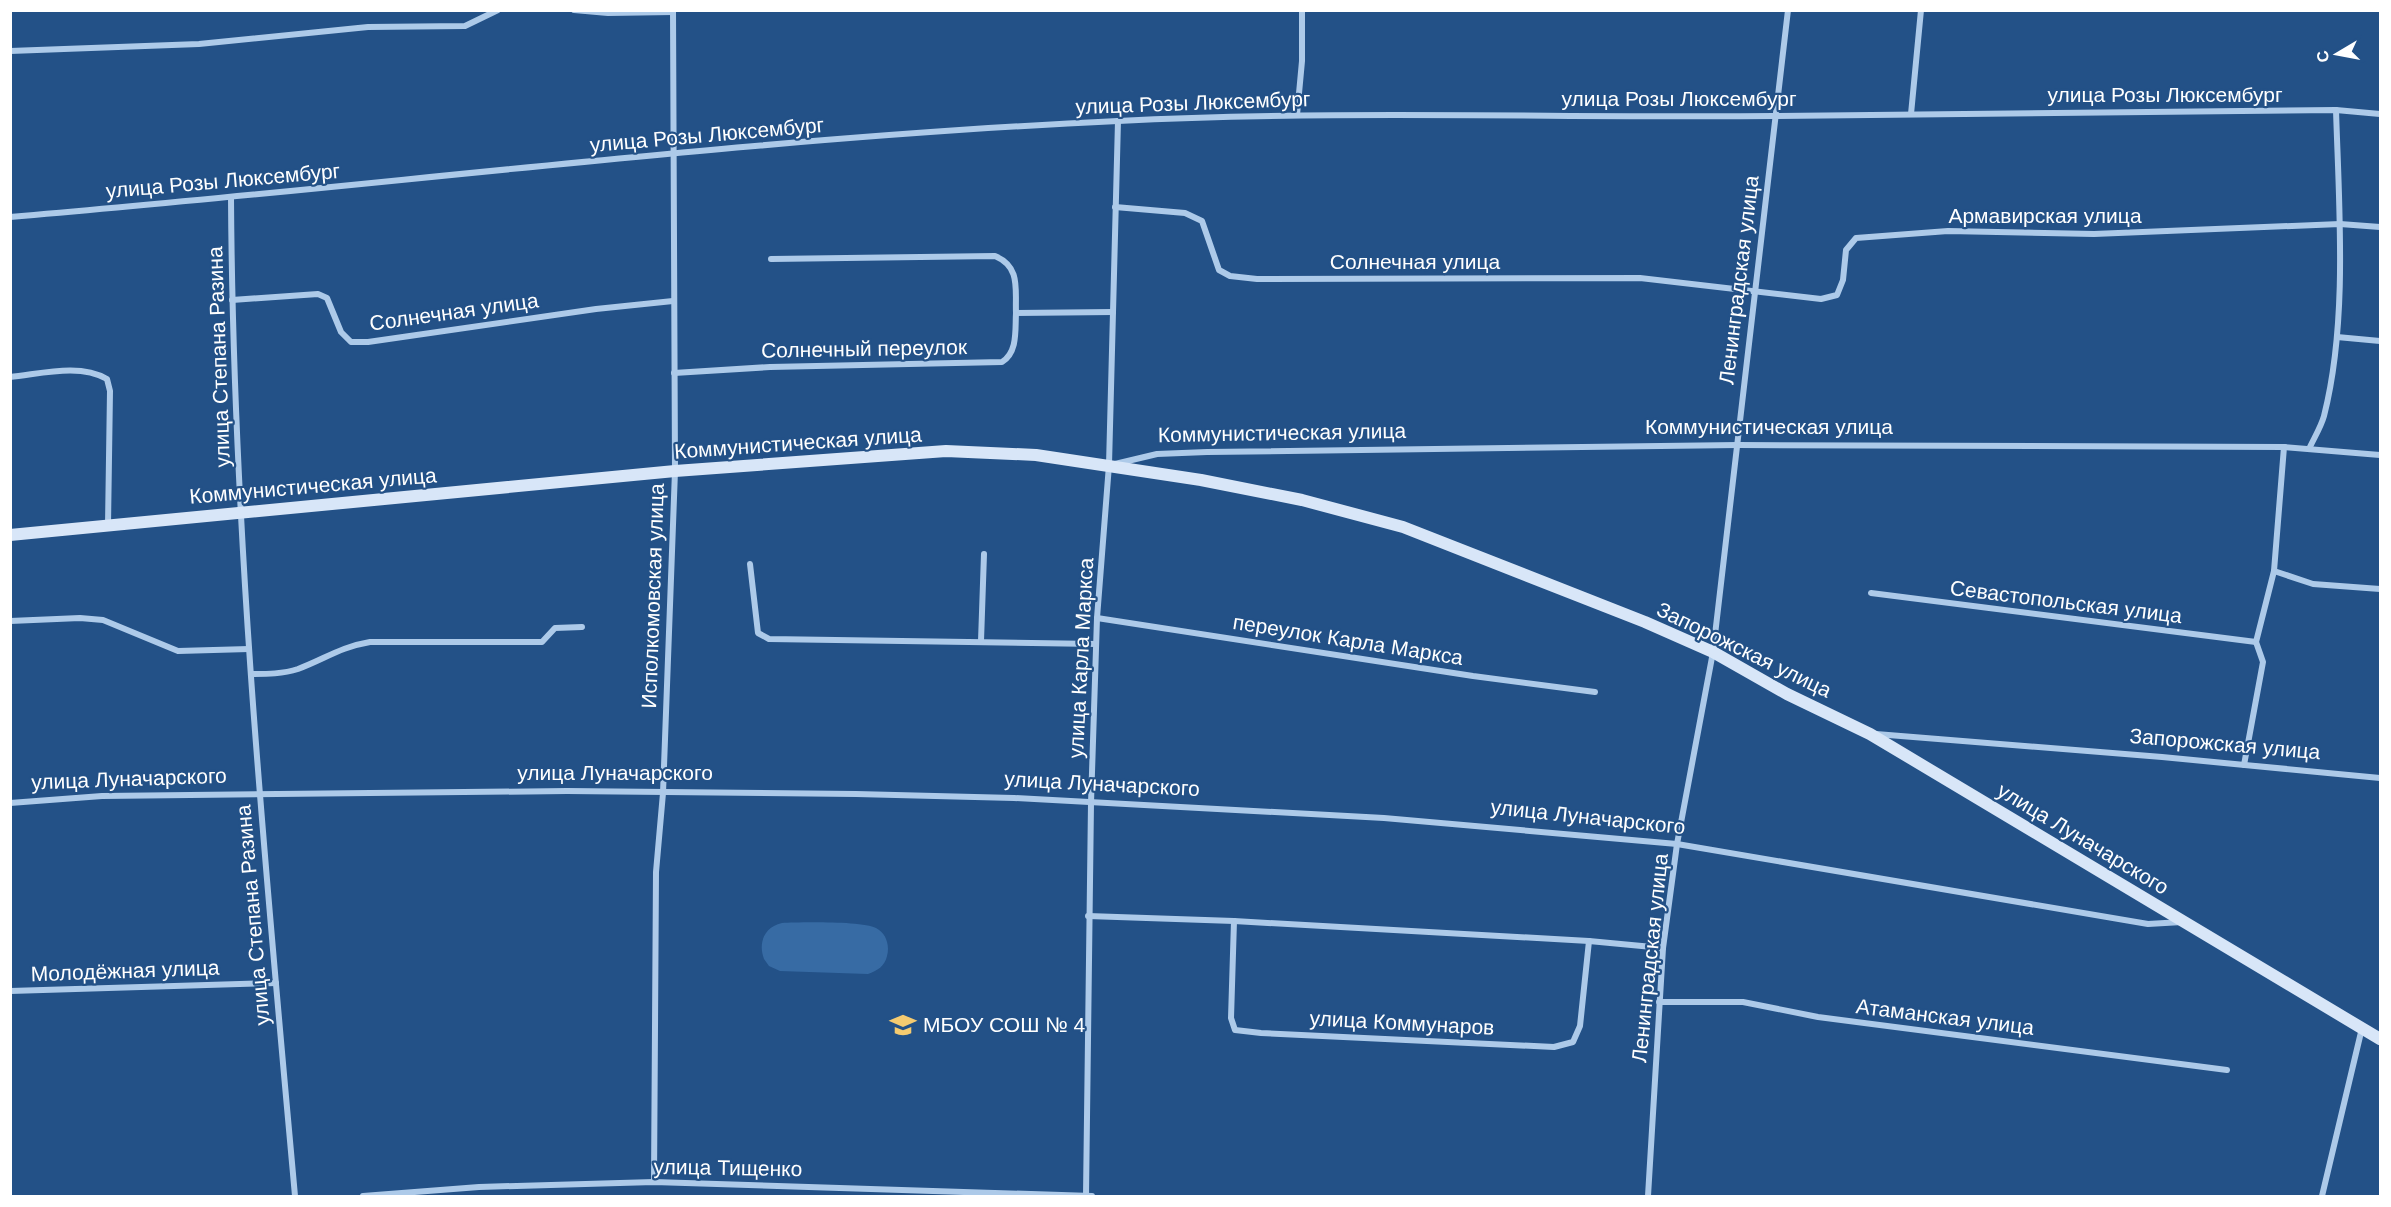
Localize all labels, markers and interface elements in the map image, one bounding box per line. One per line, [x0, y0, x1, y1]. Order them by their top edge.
north arrow [2307, 24, 2367, 84]
text: С [2313, 49, 2332, 64]
street label: улица Розы Люксембург [2047, 83, 2283, 106]
street label: улица Розы Люксембург [1075, 87, 1311, 118]
street label: улица Розы Люксембург [1561, 87, 1797, 110]
street label: улица Розы Люксембург [589, 113, 825, 156]
street label: улица Розы Люксембург [105, 159, 341, 202]
street label: Ленинградская улица [1714, 174, 1763, 386]
street label: Армавирская улица [1948, 204, 2142, 227]
street label: улица Степана Разина [203, 246, 234, 468]
street label: Солнечная улица [1330, 250, 1501, 273]
street label: Солнечная улица [368, 288, 540, 335]
street label: Солнечный переулок [761, 335, 968, 362]
street label: Коммунистическая улица [1645, 415, 1893, 438]
street label: Коммунистическая улица [1158, 419, 1407, 446]
street label: Коммунистическая улица [673, 422, 923, 463]
street label: Коммунистическая улица [188, 463, 438, 508]
street label: Исполкомовская улица [637, 483, 668, 709]
street label: улица Карла Маркса [1064, 557, 1097, 759]
street label: Севастопольская улица [1949, 576, 2184, 627]
street label: Запорожская улица [1653, 597, 1836, 702]
street label: переулок Карла Маркса [1231, 610, 1465, 669]
street label: Запорожская улица [2129, 724, 2322, 763]
street label: улица Луначарского [517, 761, 713, 784]
street label: улица Луначарского [31, 764, 227, 793]
street label: улица Луначарского [1004, 767, 1200, 800]
street label: улица Луначарского [1993, 778, 2173, 899]
street label: улица Луначарского [1490, 795, 1687, 838]
street label: улица Степана Разина [231, 803, 274, 1026]
street label: Ленинградская улица [1627, 852, 1672, 1064]
street label: Молодёжная улица [30, 956, 220, 985]
street label: Атаманская улица [1855, 994, 2036, 1039]
street label: улица Коммунаров [1309, 1006, 1495, 1039]
school or university icon: МБОУ СОШ № 4 [888, 1010, 918, 1040]
place label: МБОУ СОШ № 4 [923, 1013, 1086, 1036]
street label: улица Тищенко [654, 1155, 803, 1180]

